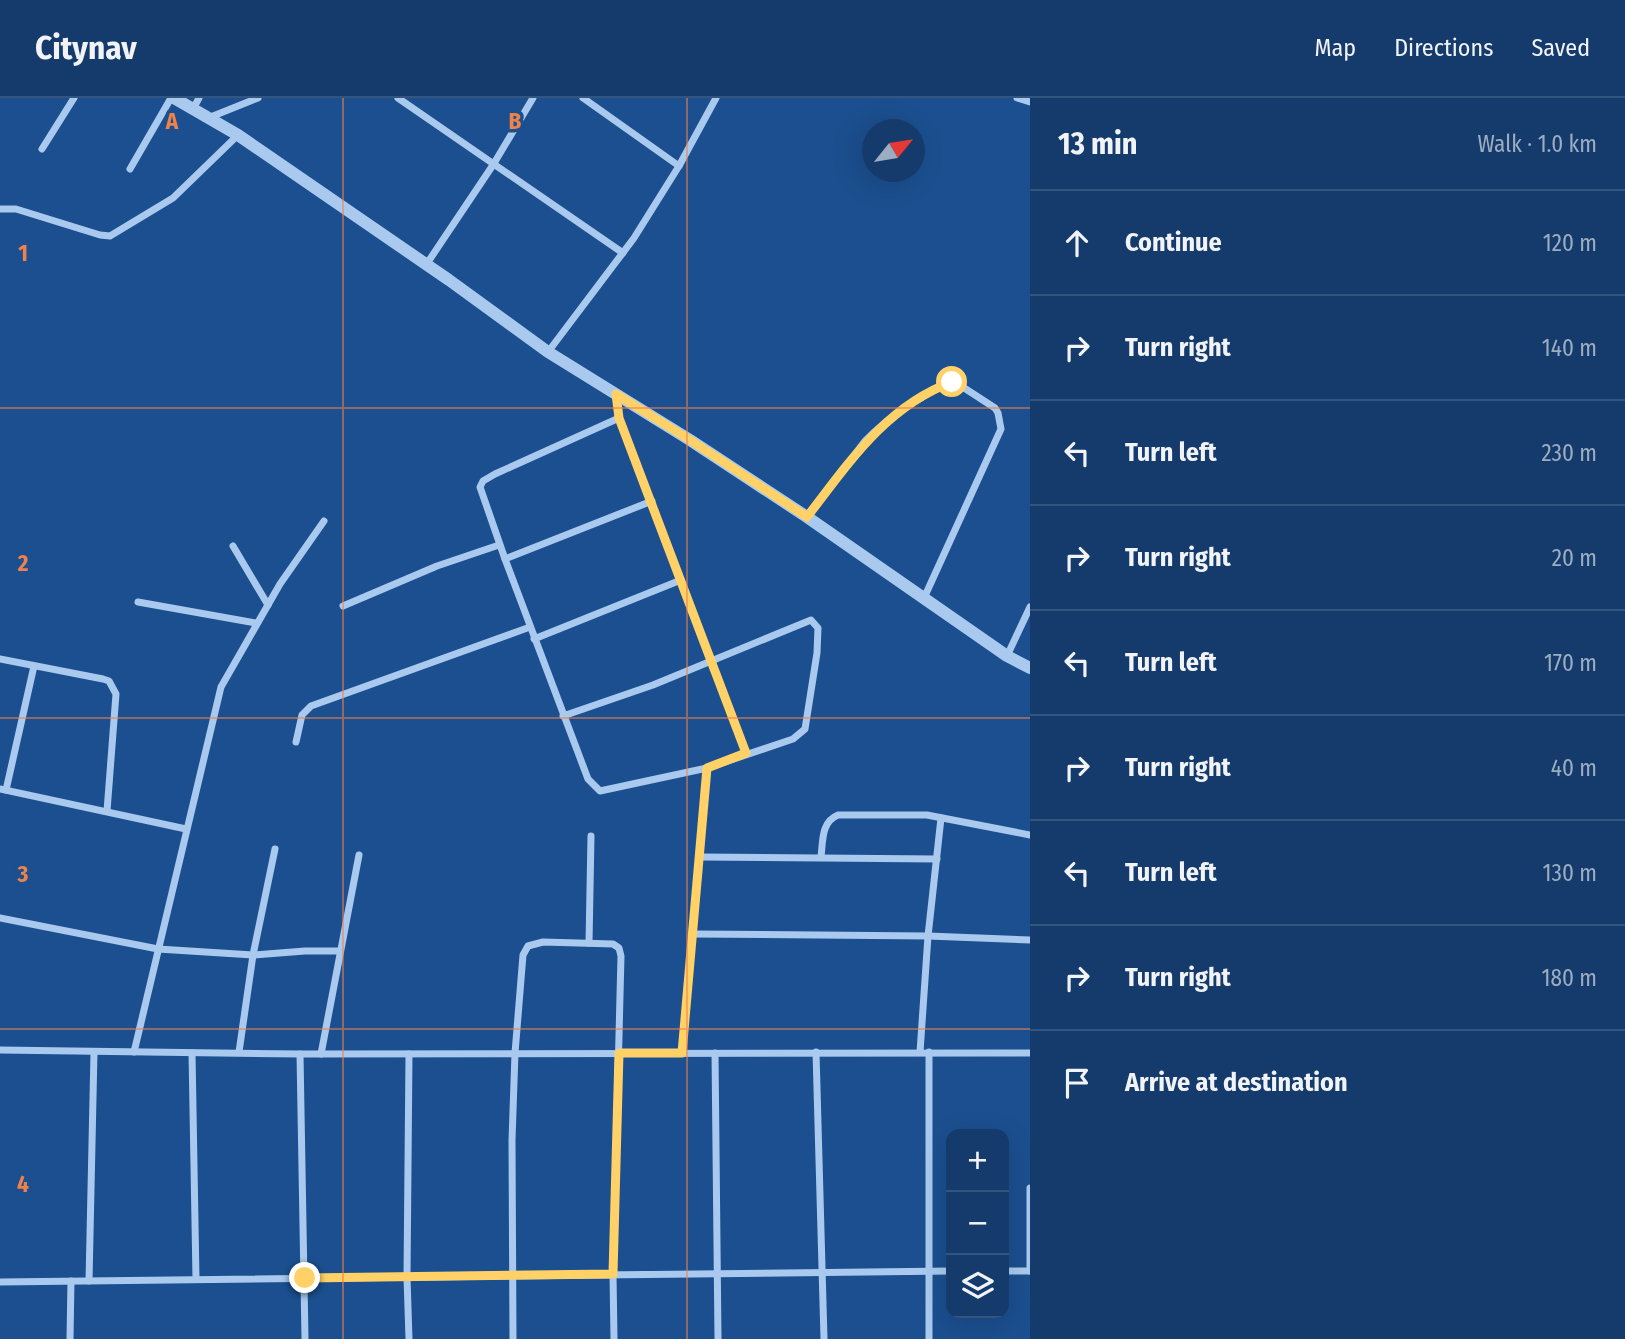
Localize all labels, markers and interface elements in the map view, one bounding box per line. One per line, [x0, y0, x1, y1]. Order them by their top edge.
text: Citynav [35, 28, 137, 68]
text: Map [1315, 34, 1356, 62]
text: Directions [1394, 34, 1493, 62]
text: Saved [1531, 34, 1590, 62]
text: A [165, 107, 179, 135]
text: B [509, 107, 522, 135]
north arrow [862, 119, 925, 182]
text: 13 min [1058, 126, 1138, 162]
text: Walk · 1.0 km [1478, 130, 1597, 158]
icon: ahead [1058, 224, 1096, 262]
text: Continue [1125, 227, 1222, 258]
text: 120 m [1543, 229, 1597, 257]
text: 1 [18, 239, 28, 267]
icon: right [1058, 329, 1096, 367]
text: Turn right [1125, 332, 1231, 363]
text: 140 m [1542, 334, 1597, 362]
route start [936, 366, 967, 397]
icon: left [1058, 434, 1096, 472]
text: Turn left [1125, 437, 1217, 468]
text: 230 m [1541, 439, 1597, 467]
icon: right [1058, 539, 1096, 577]
text: Turn right [1125, 542, 1231, 573]
text: 20 m [1552, 544, 1597, 572]
text: 2 [17, 549, 29, 577]
icon: left [1058, 644, 1096, 682]
text: Turn left [1125, 647, 1217, 678]
text: 170 m [1544, 649, 1597, 677]
icon: right [1058, 749, 1096, 787]
text: Turn right [1125, 752, 1231, 783]
text: 40 m [1551, 754, 1597, 782]
icon: left [1058, 854, 1096, 892]
text: Turn left [1125, 857, 1217, 888]
text: 130 m [1543, 859, 1597, 887]
text: 3 [17, 860, 29, 888]
icon: right [1058, 959, 1096, 997]
text: Turn right [1125, 962, 1231, 993]
text: 180 m [1541, 964, 1597, 992]
icon: arrive [1058, 1064, 1096, 1102]
text: Arrive at destination [1125, 1067, 1348, 1098]
map controls [946, 1129, 1009, 1318]
button: + [946, 1129, 1009, 1192]
text: 4 [17, 1170, 29, 1198]
button: − [946, 1192, 1009, 1255]
button: layers [946, 1255, 1009, 1318]
route end [289, 1262, 320, 1293]

